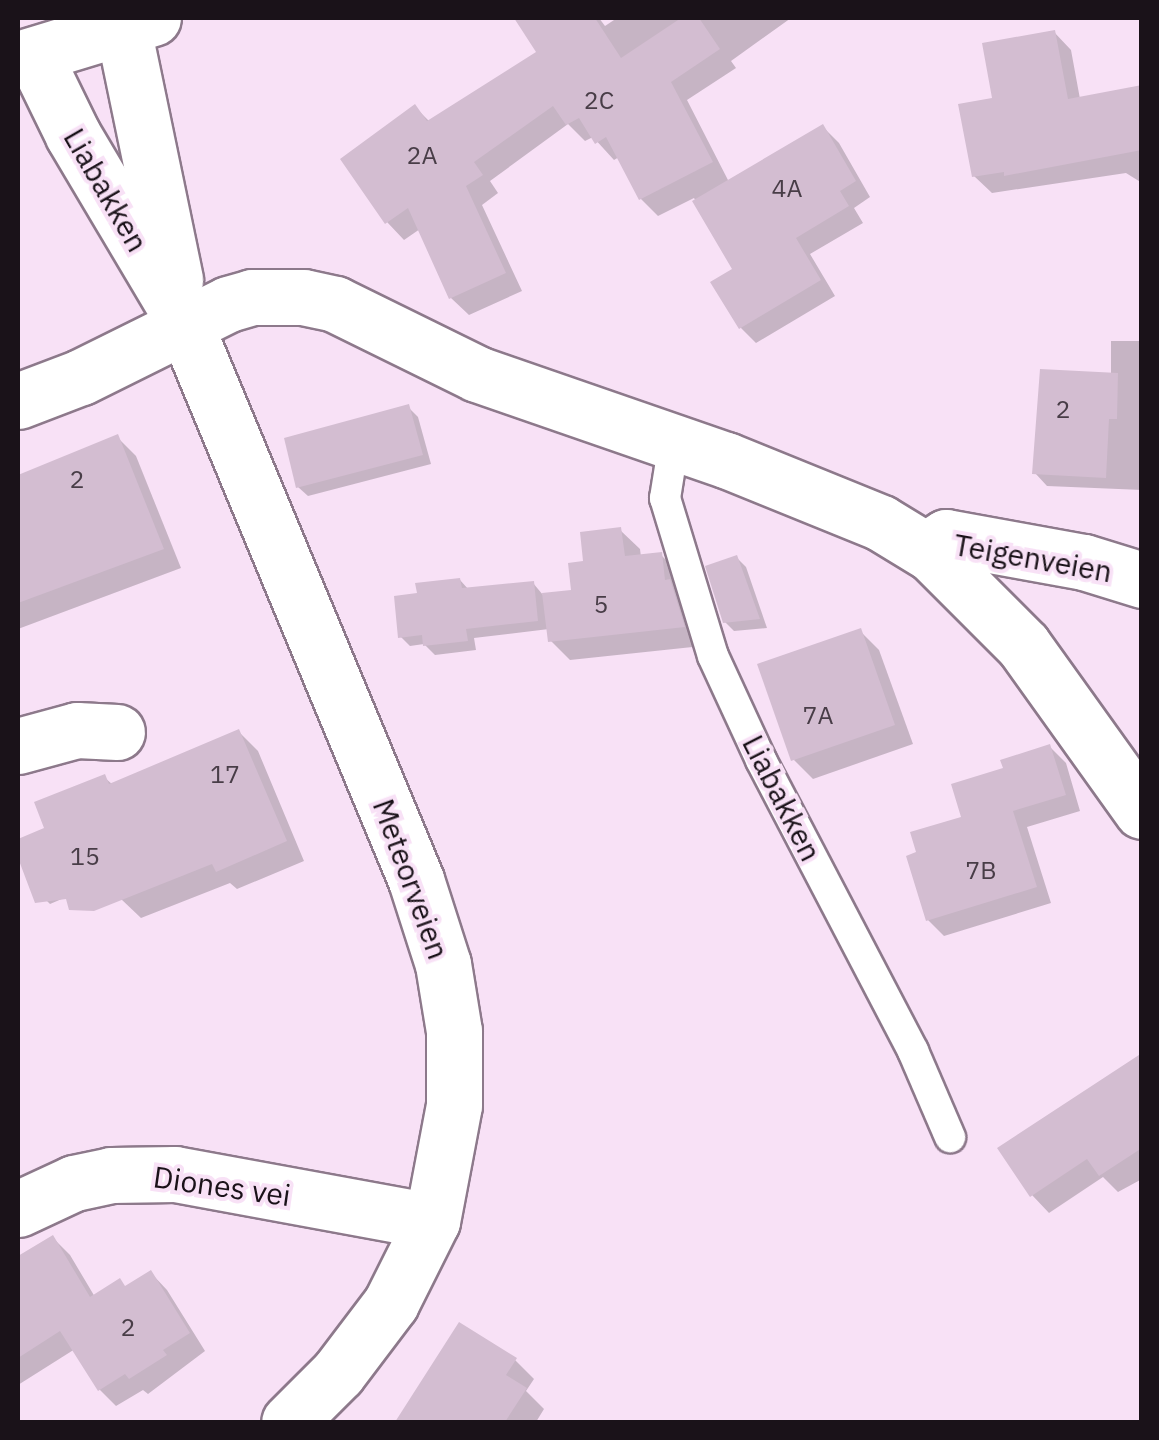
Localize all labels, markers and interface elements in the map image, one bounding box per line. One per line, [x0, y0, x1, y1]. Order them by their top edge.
house number: 2C [584, 85, 614, 115]
street label: Liabakken [56, 122, 156, 258]
house number: 2A [406, 140, 438, 170]
house number: 4A [771, 173, 803, 203]
house number: 2 [1056, 394, 1070, 424]
house number: 2 [70, 464, 84, 494]
street label: Teigenveien [951, 526, 1115, 590]
house number: 5 [594, 589, 608, 619]
house number: 7A [802, 700, 834, 730]
street label: Liabakken [735, 729, 829, 867]
house number: 17 [210, 759, 240, 789]
street label: Meteorveien [365, 794, 457, 964]
house number: 15 [70, 841, 100, 871]
house number: 7B [965, 855, 997, 885]
street label: Diones vei [151, 1159, 293, 1213]
house number: 2 [121, 1312, 135, 1342]

